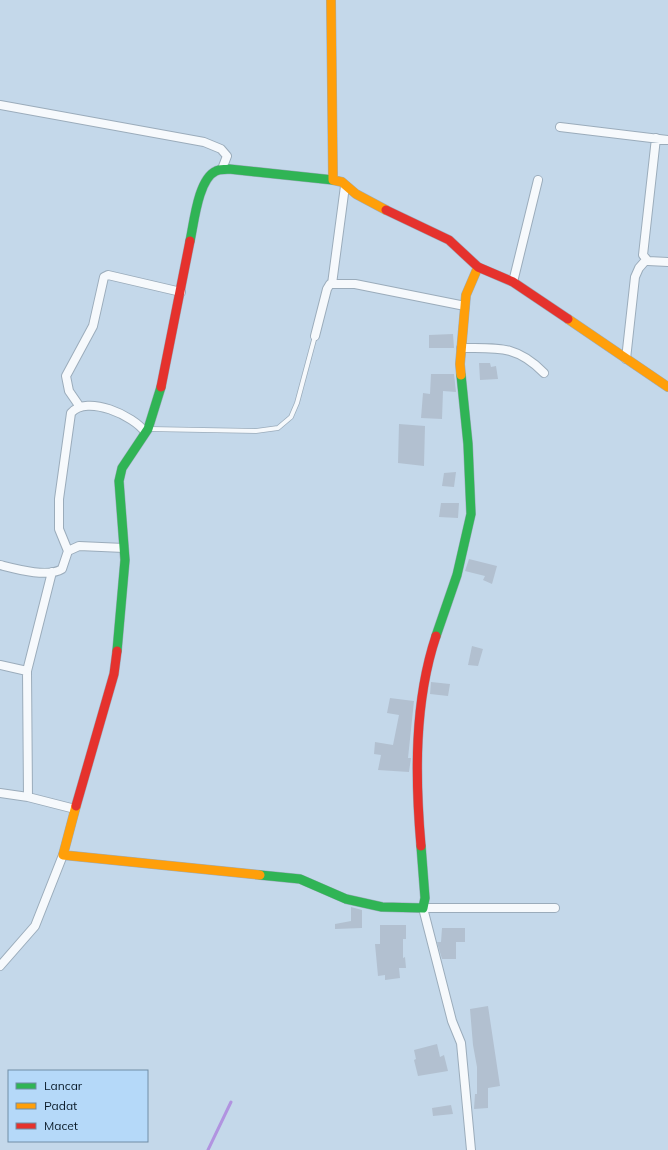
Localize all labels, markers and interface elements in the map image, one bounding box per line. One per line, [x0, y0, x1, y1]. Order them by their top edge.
legend [8, 1070, 148, 1142]
text: Lancar [44, 1078, 83, 1093]
text: Padat [44, 1098, 77, 1113]
text: Macet [44, 1118, 78, 1133]

